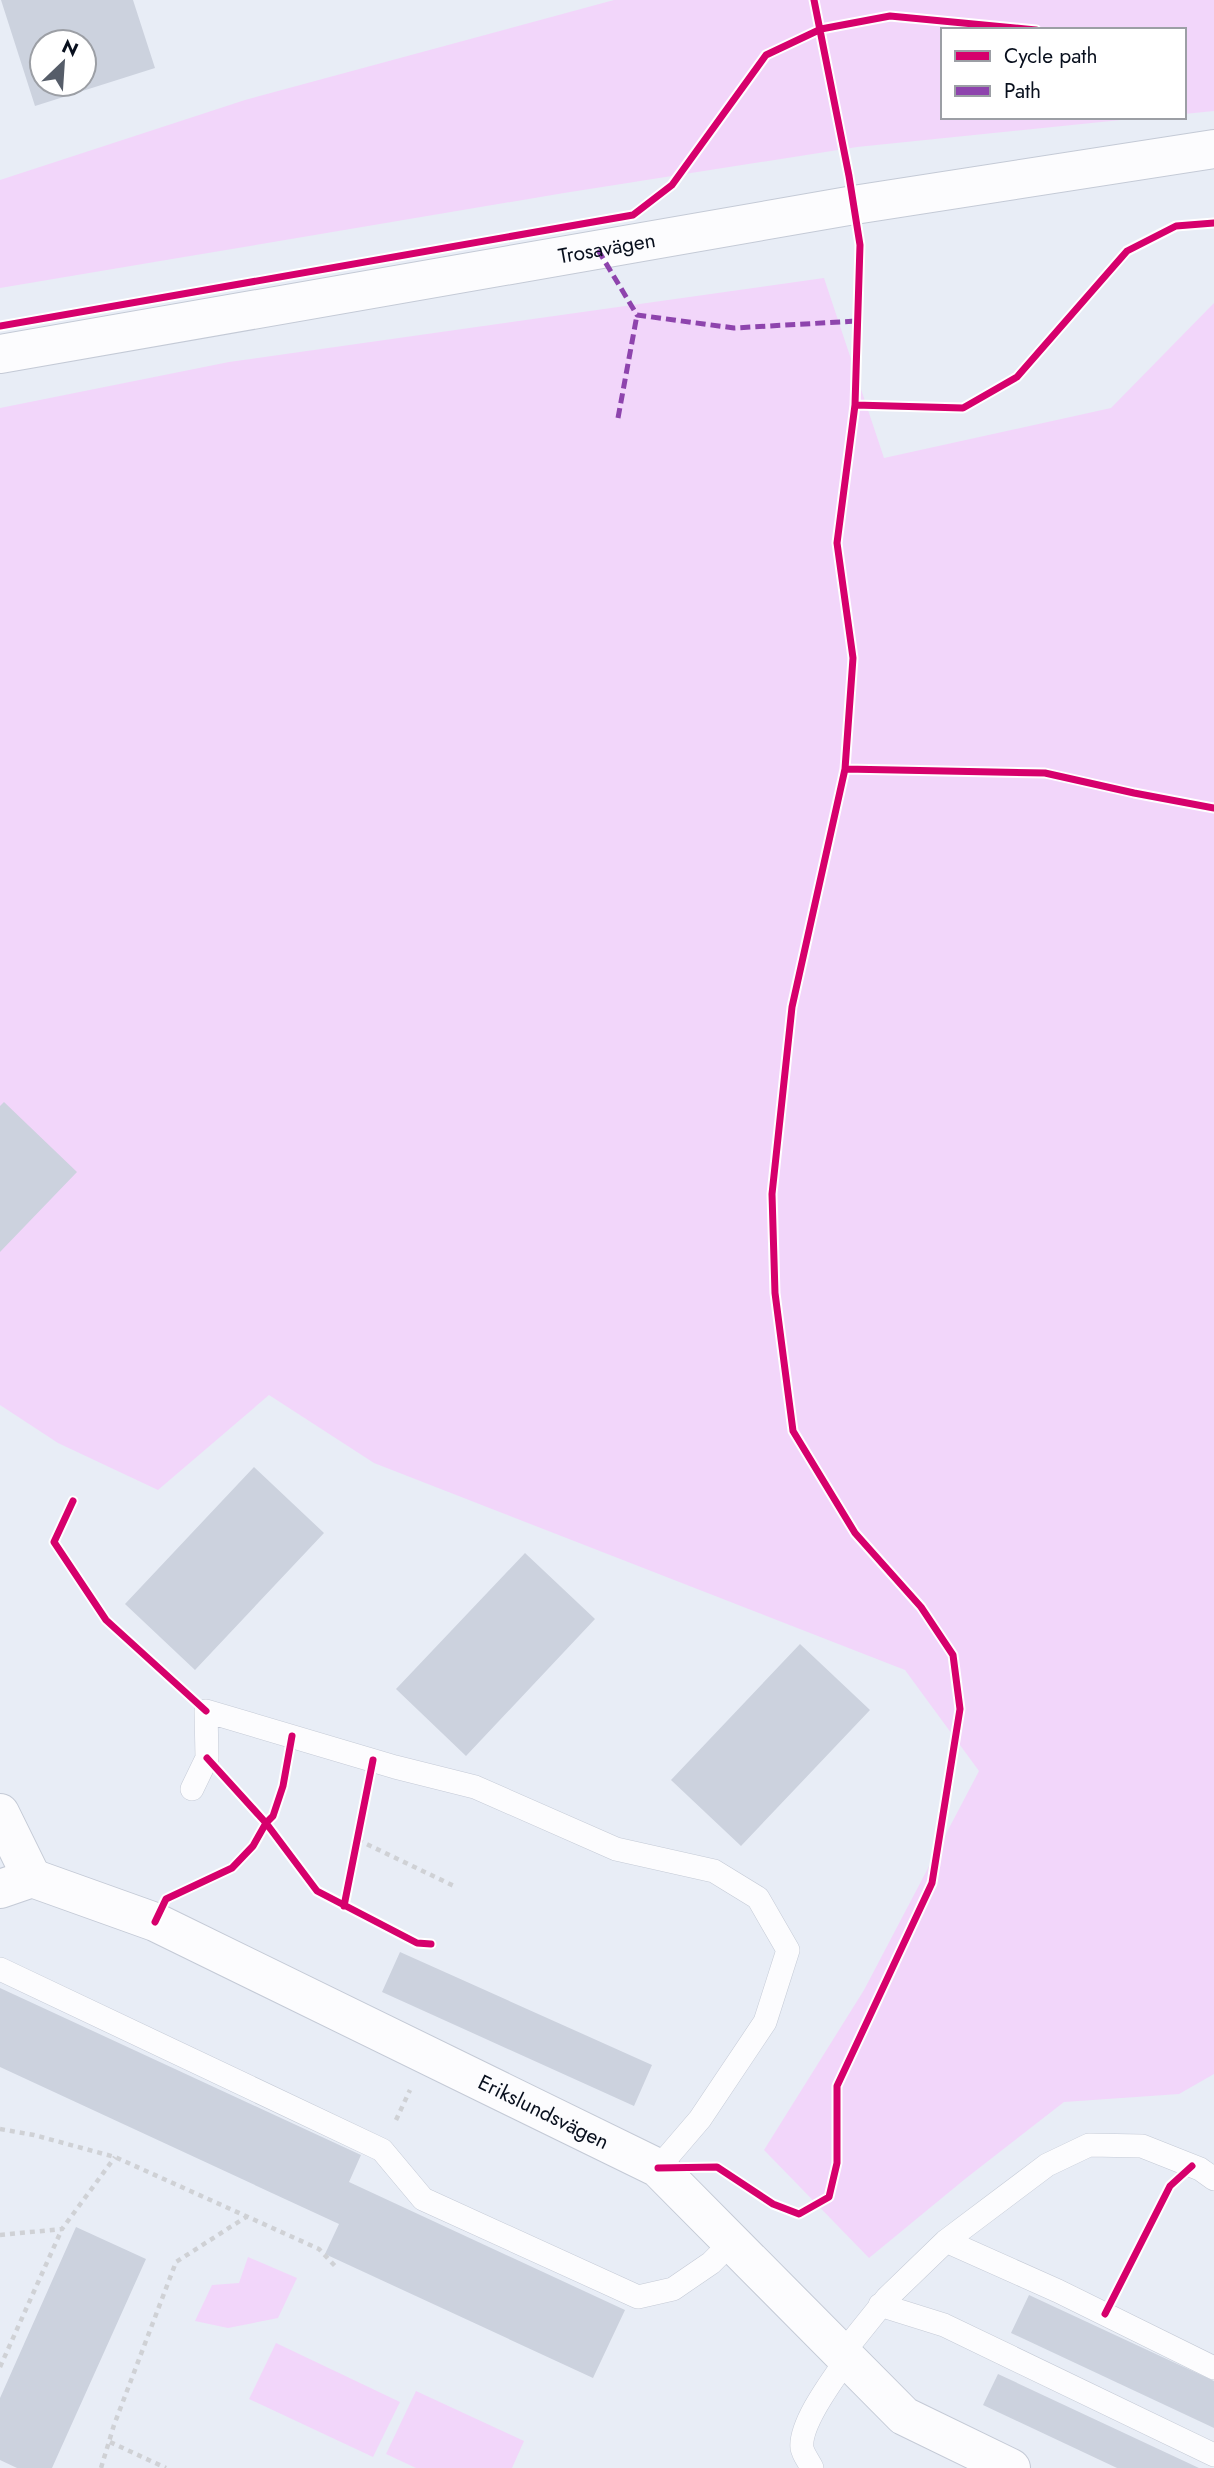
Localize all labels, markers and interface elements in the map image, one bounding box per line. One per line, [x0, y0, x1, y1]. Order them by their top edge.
north arrow [28, 28, 98, 98]
legend [941, 28, 1186, 119]
text: N [57, 33, 83, 63]
text: Cycle path [1004, 41, 1097, 71]
text: Path [1004, 76, 1041, 106]
street label: Trosavägen [556, 225, 658, 271]
street label: Erikslundsvägen [473, 2067, 614, 2157]

